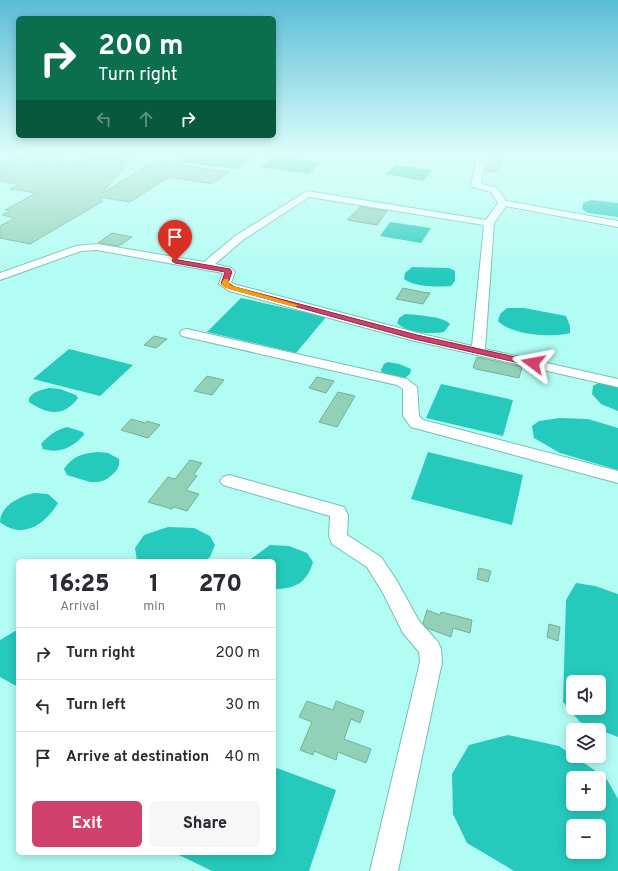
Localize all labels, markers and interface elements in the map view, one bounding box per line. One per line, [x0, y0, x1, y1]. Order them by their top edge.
text: 200 m [98, 29, 184, 65]
icon: right [32, 32, 84, 84]
text: Turn right [98, 64, 178, 87]
icon: left [93, 108, 115, 130]
icon: ahead [135, 108, 157, 130]
icon: right [177, 108, 199, 130]
pin [158, 220, 192, 261]
icon: arrive [164, 226, 186, 248]
position arrow [512, 342, 554, 384]
text: 16:25 [50, 570, 110, 600]
text: 1 [149, 570, 159, 600]
text: 270 [199, 570, 242, 600]
text: Arrival [60, 599, 99, 615]
text: min [143, 599, 165, 615]
text: m [215, 599, 226, 615]
icon: right [32, 643, 54, 665]
text: Turn right [66, 644, 135, 663]
text: 200 m [215, 644, 260, 663]
map controls [566, 675, 606, 859]
button: sound [566, 675, 606, 715]
icon: left [32, 695, 54, 717]
text: Turn left [66, 696, 126, 715]
text: 30 m [225, 696, 260, 715]
button: layers [566, 723, 606, 763]
icon: arrive [32, 747, 54, 769]
text: Arrive at destination [66, 748, 209, 767]
text: 40 m [225, 748, 260, 767]
button: + [566, 771, 606, 811]
button: Exit [32, 801, 142, 847]
button: Share [150, 801, 260, 847]
button: − [566, 819, 606, 859]

